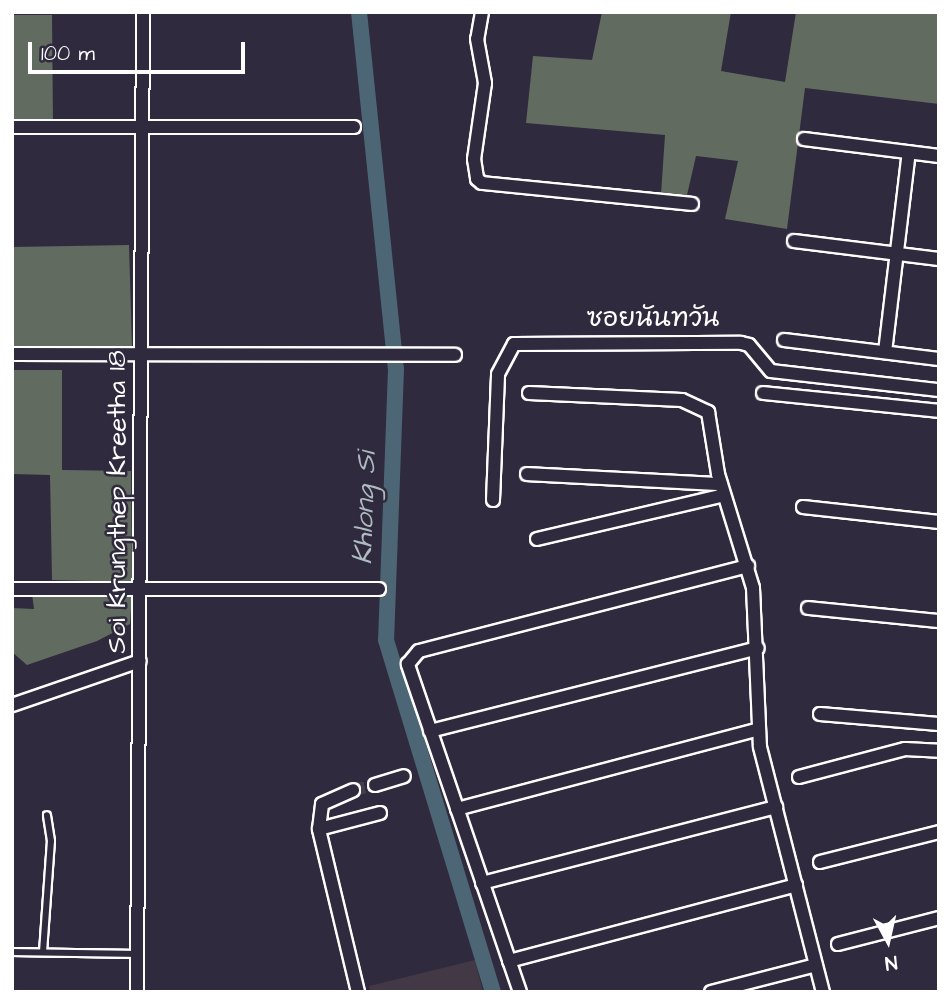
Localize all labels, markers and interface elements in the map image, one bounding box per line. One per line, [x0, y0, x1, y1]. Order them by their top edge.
scale bar [32, 28, 248, 72]
text: 100 m [41, 39, 95, 68]
street label: ซอยนันทวัน [587, 303, 719, 335]
street label: Soi Krungthep Kreetha 18 [102, 350, 134, 654]
water label: Khlong Si [346, 451, 384, 565]
north arrow [853, 906, 923, 976]
text: N [883, 948, 899, 976]

